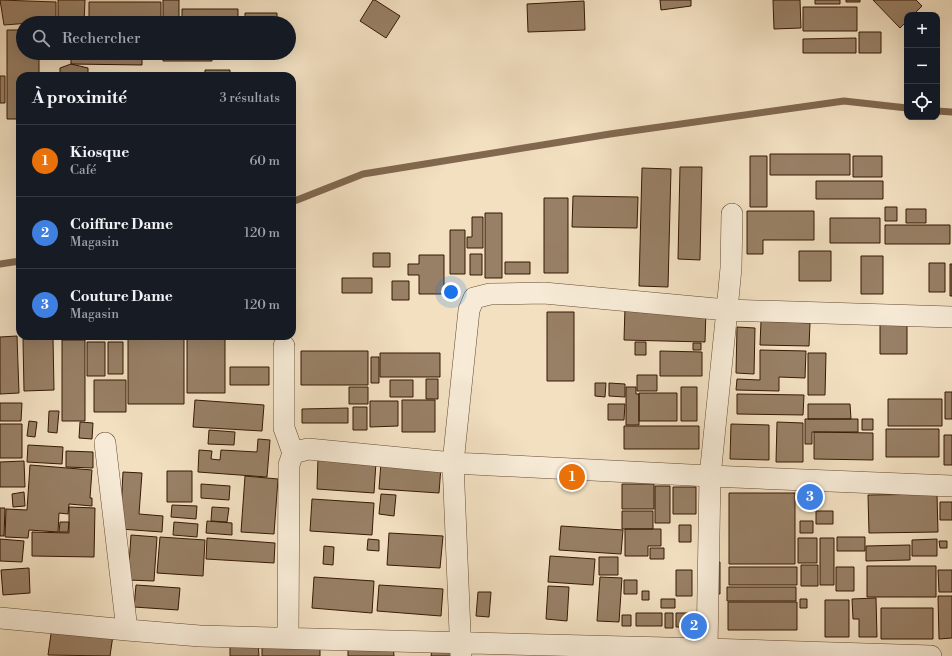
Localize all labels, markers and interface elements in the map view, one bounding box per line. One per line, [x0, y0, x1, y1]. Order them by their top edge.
map controls [904, 12, 940, 120]
button: + [904, 12, 940, 48]
search box [16, 16, 296, 60]
icon: search [30, 27, 52, 49]
text: Rechercher [62, 29, 141, 48]
button: − [904, 48, 940, 84]
button: locate [904, 84, 940, 120]
text: À proximité [32, 87, 127, 109]
text: 3 résultats [219, 90, 280, 106]
text: Kiosque [70, 143, 129, 162]
text: 1 [42, 153, 48, 169]
text: 60 m [249, 153, 280, 169]
text: Café [70, 162, 97, 178]
text: Coiffure Dame [70, 215, 173, 234]
text: 2 [41, 225, 49, 241]
text: 120 m [244, 225, 280, 241]
text: Magasin [70, 234, 119, 250]
your location [441, 282, 461, 302]
text: Couture Dame [70, 287, 173, 306]
text: 3 [41, 297, 49, 313]
text: 120 m [244, 297, 280, 313]
text: Magasin [70, 306, 119, 322]
pin: 1 [559, 462, 585, 492]
pin: 3 [797, 482, 823, 512]
pin: 2 [681, 611, 707, 641]

